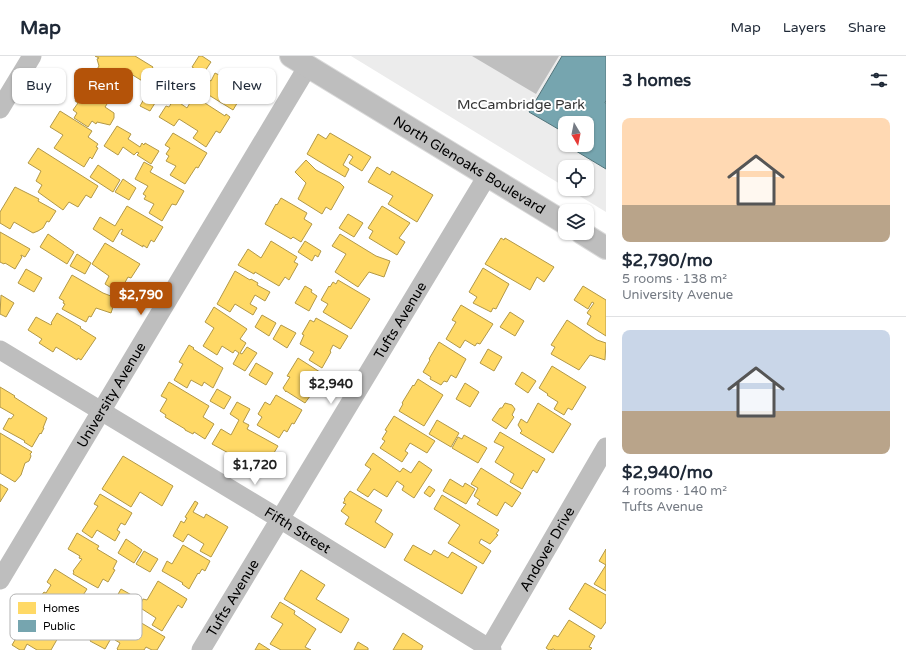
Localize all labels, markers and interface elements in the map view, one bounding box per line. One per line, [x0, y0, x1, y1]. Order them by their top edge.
text: Map [20, 17, 61, 39]
text: Map [731, 19, 761, 36]
text: Layers [783, 19, 826, 36]
text: Share [848, 19, 886, 36]
chip: Buy [12, 68, 66, 104]
chip: Rent [74, 68, 133, 104]
chip: Filters [141, 68, 210, 104]
chip: New [218, 68, 276, 104]
icon: filters [868, 69, 890, 91]
text: 3 homes [622, 70, 691, 91]
park label: McCambridge Park [457, 96, 585, 113]
street label: North Glenoaks Boulevard [390, 112, 548, 217]
north arrow [558, 116, 594, 152]
map controls [558, 116, 594, 240]
icon: home [720, 144, 792, 216]
button: locate [558, 160, 594, 196]
button: layers [558, 204, 594, 240]
text: $2,790/mo [622, 250, 713, 271]
text: 5 rooms · 138 m² [622, 271, 727, 287]
street label: Tufts Avenue [370, 279, 430, 362]
pin: $2,790 [108, 282, 174, 316]
text: $2,790 [119, 287, 163, 303]
text: University Avenue [622, 287, 733, 303]
street label: University Avenue [73, 339, 149, 451]
icon: home [720, 356, 792, 428]
pin: $2,940 [298, 371, 364, 405]
text: $2,940 [309, 376, 353, 392]
pin: $1,720 [222, 452, 288, 486]
text: $1,720 [233, 457, 277, 473]
text: $2,940/mo [622, 462, 713, 483]
text: 4 rooms · 140 m² [622, 483, 727, 499]
text: Tufts Avenue [622, 499, 703, 515]
street label: Fifth Street [262, 503, 335, 557]
street label: Andover Drive [516, 503, 578, 594]
street label: Tufts Avenue [203, 556, 262, 640]
legend [10, 594, 142, 640]
text: Homes [43, 602, 79, 615]
text: Public [43, 620, 75, 633]

